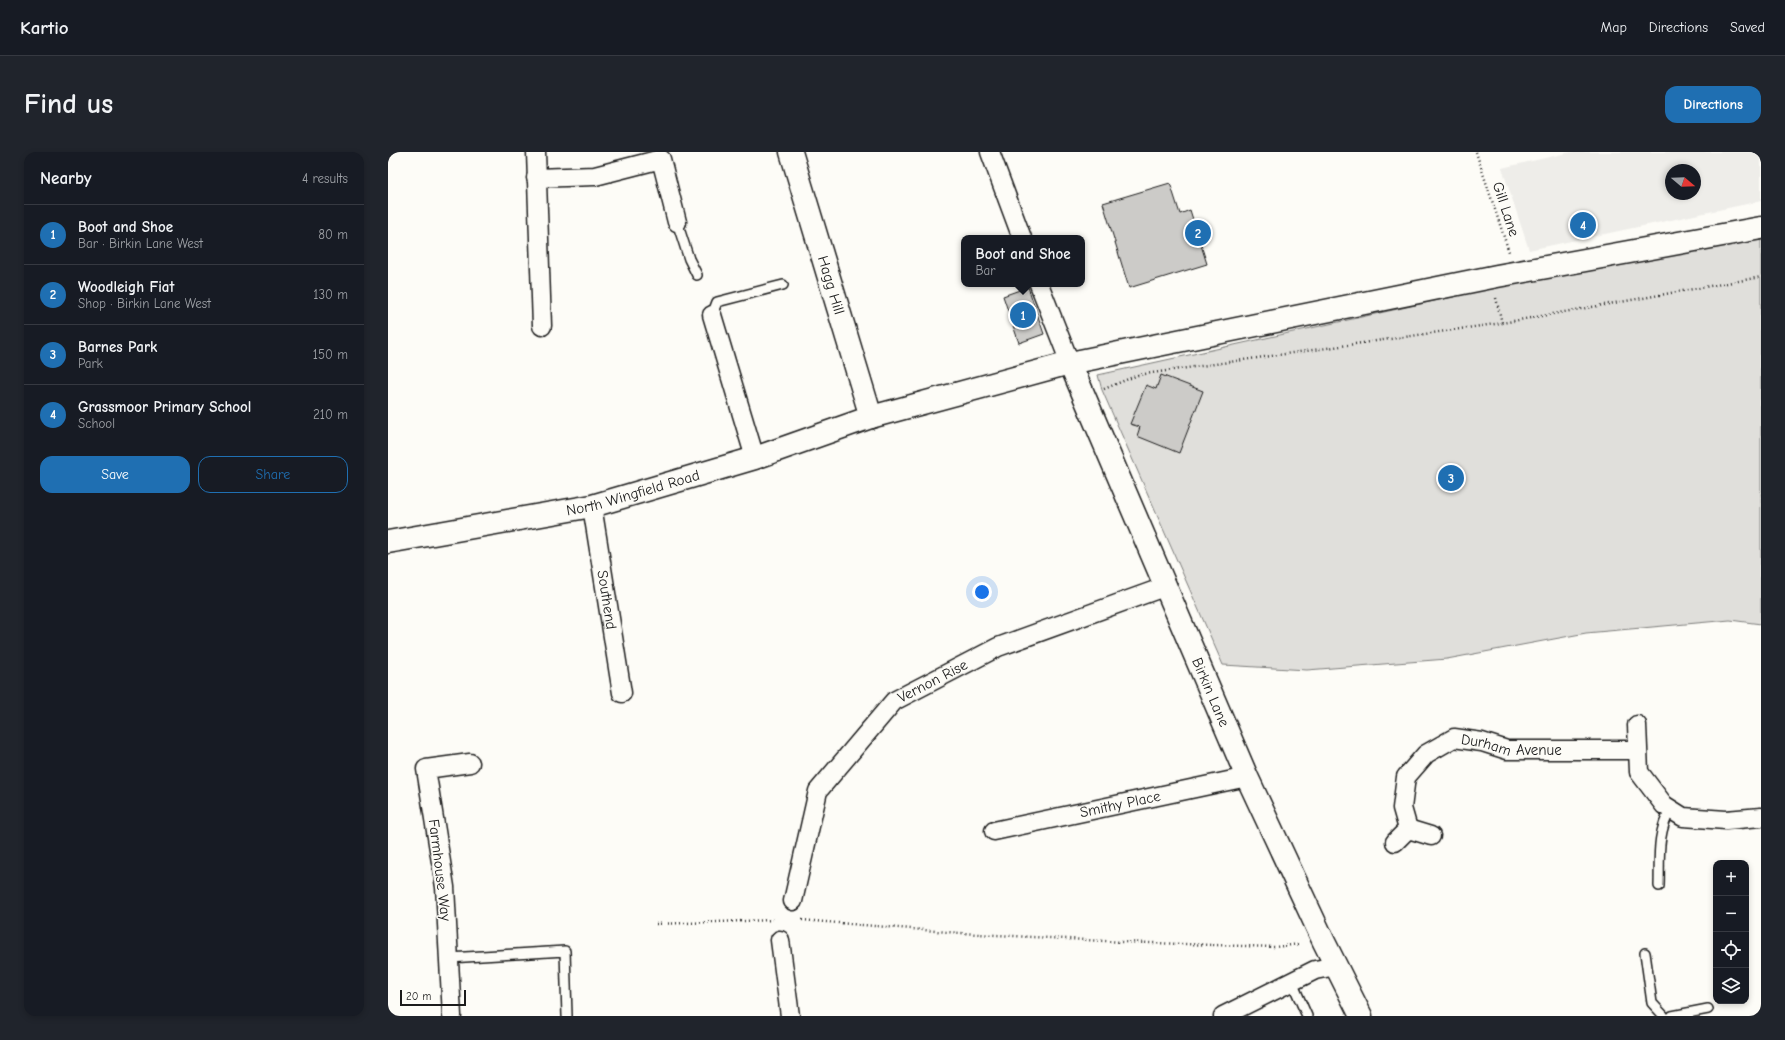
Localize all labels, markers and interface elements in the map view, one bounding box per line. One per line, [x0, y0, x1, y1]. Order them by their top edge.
text: Kartio [20, 17, 69, 39]
text: Map [1600, 19, 1627, 36]
text: Directions [1649, 19, 1708, 36]
text: Saved [1730, 19, 1765, 36]
button: Directions [1665, 86, 1761, 123]
text: Find us [24, 88, 113, 120]
north arrow [1665, 164, 1701, 200]
text: Nearby [40, 169, 91, 188]
text: 4 results [302, 171, 348, 186]
street label: Gill Lane [1489, 179, 1523, 239]
pin: 4 [1570, 210, 1596, 240]
text: Boot and Shoe [78, 218, 173, 236]
pin: 2 [1185, 218, 1211, 248]
text: 1 [50, 227, 56, 242]
text: 80 m [318, 227, 348, 242]
popup [961, 235, 1085, 287]
text: Bar · Birkin Lane West [78, 236, 203, 251]
text: Boot and Shoe [975, 245, 1071, 263]
street label: Hagg Hill [814, 254, 849, 317]
text: Bar [975, 263, 995, 278]
text: Woodleigh Fiat [78, 278, 174, 296]
text: 2 [50, 287, 56, 302]
text: 130 m [313, 287, 348, 302]
text: Shop · Birkin Lane West [78, 296, 211, 311]
pin: 1 [1010, 300, 1036, 330]
text: Barnes Park [78, 338, 157, 356]
text: 3 [50, 347, 56, 362]
text: 150 m [313, 347, 348, 362]
text: Park [78, 356, 103, 371]
text: Grassmoor Primary School [78, 398, 251, 416]
text: 4 [50, 407, 56, 422]
text: 210 m [313, 407, 348, 422]
text: School [78, 416, 115, 431]
button: Save [40, 456, 190, 493]
button: Share [198, 456, 348, 493]
pin: 3 [1438, 463, 1464, 493]
street label: North Wingfield Road [565, 466, 702, 519]
street label: Southend [593, 569, 621, 631]
your location [972, 582, 992, 602]
street label: Vernon Rise [895, 655, 971, 707]
street label: Birkin Lane [1188, 655, 1234, 730]
street label: Durham Avenue [1460, 730, 1562, 760]
street label: Smithy Place [1078, 787, 1163, 821]
street label: Farmhouse Way [425, 818, 455, 922]
map controls [1713, 860, 1749, 1004]
button: + [1713, 860, 1749, 896]
button: − [1713, 896, 1749, 932]
button: locate [1713, 932, 1749, 968]
button: layers [1713, 968, 1749, 1004]
scale bar [400, 988, 466, 1007]
text: 20 m [406, 990, 431, 1003]

